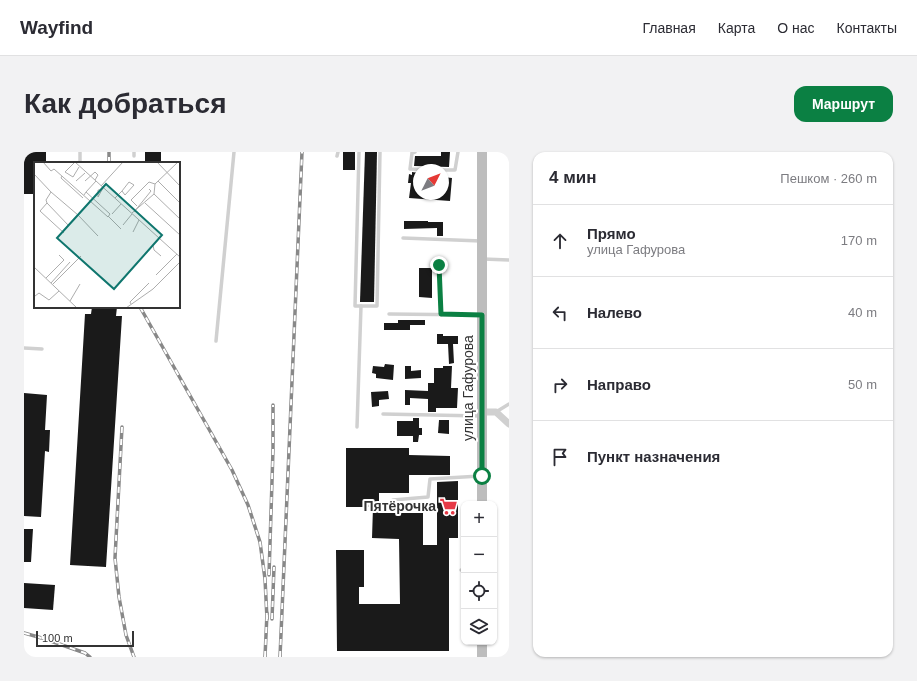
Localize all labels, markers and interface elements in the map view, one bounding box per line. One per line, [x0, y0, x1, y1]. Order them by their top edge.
text: Wayfind [20, 17, 93, 38]
text: Главная [642, 20, 696, 36]
text: Карта [718, 20, 755, 36]
text: О нас [777, 20, 815, 36]
text: Контакты [837, 20, 897, 36]
button: Маршрут [794, 86, 893, 122]
text: Как добраться [24, 88, 226, 119]
inset map [34, 162, 180, 308]
north arrow [413, 164, 449, 200]
text: 4 мин [549, 168, 596, 187]
text: Пешком · 260 m [780, 171, 877, 186]
text: Прямо [587, 225, 636, 242]
icon: ahead [549, 230, 571, 252]
text: 170 m [841, 233, 877, 248]
text: улица Гафурова [587, 242, 685, 257]
route end [430, 256, 448, 274]
icon: left [549, 302, 571, 324]
text: Налево [587, 304, 642, 321]
text: 40 m [848, 305, 877, 320]
street label: улица Гафурова [460, 335, 476, 441]
icon: right [549, 374, 571, 396]
text: Направо [587, 376, 651, 393]
text: 50 m [848, 377, 877, 392]
icon: arrive [549, 446, 571, 468]
text: Пункт назначения [587, 448, 720, 465]
route start [473, 467, 491, 485]
supermarket icon: Пятёрочка [439, 496, 459, 516]
place label: Пятёрочка [363, 498, 436, 514]
map controls [461, 501, 497, 645]
button: + [461, 501, 497, 537]
button: − [461, 537, 497, 573]
button: locate [461, 573, 497, 609]
button: layers [461, 609, 497, 645]
scale bar [36, 629, 134, 648]
text: 100 m [42, 632, 73, 644]

